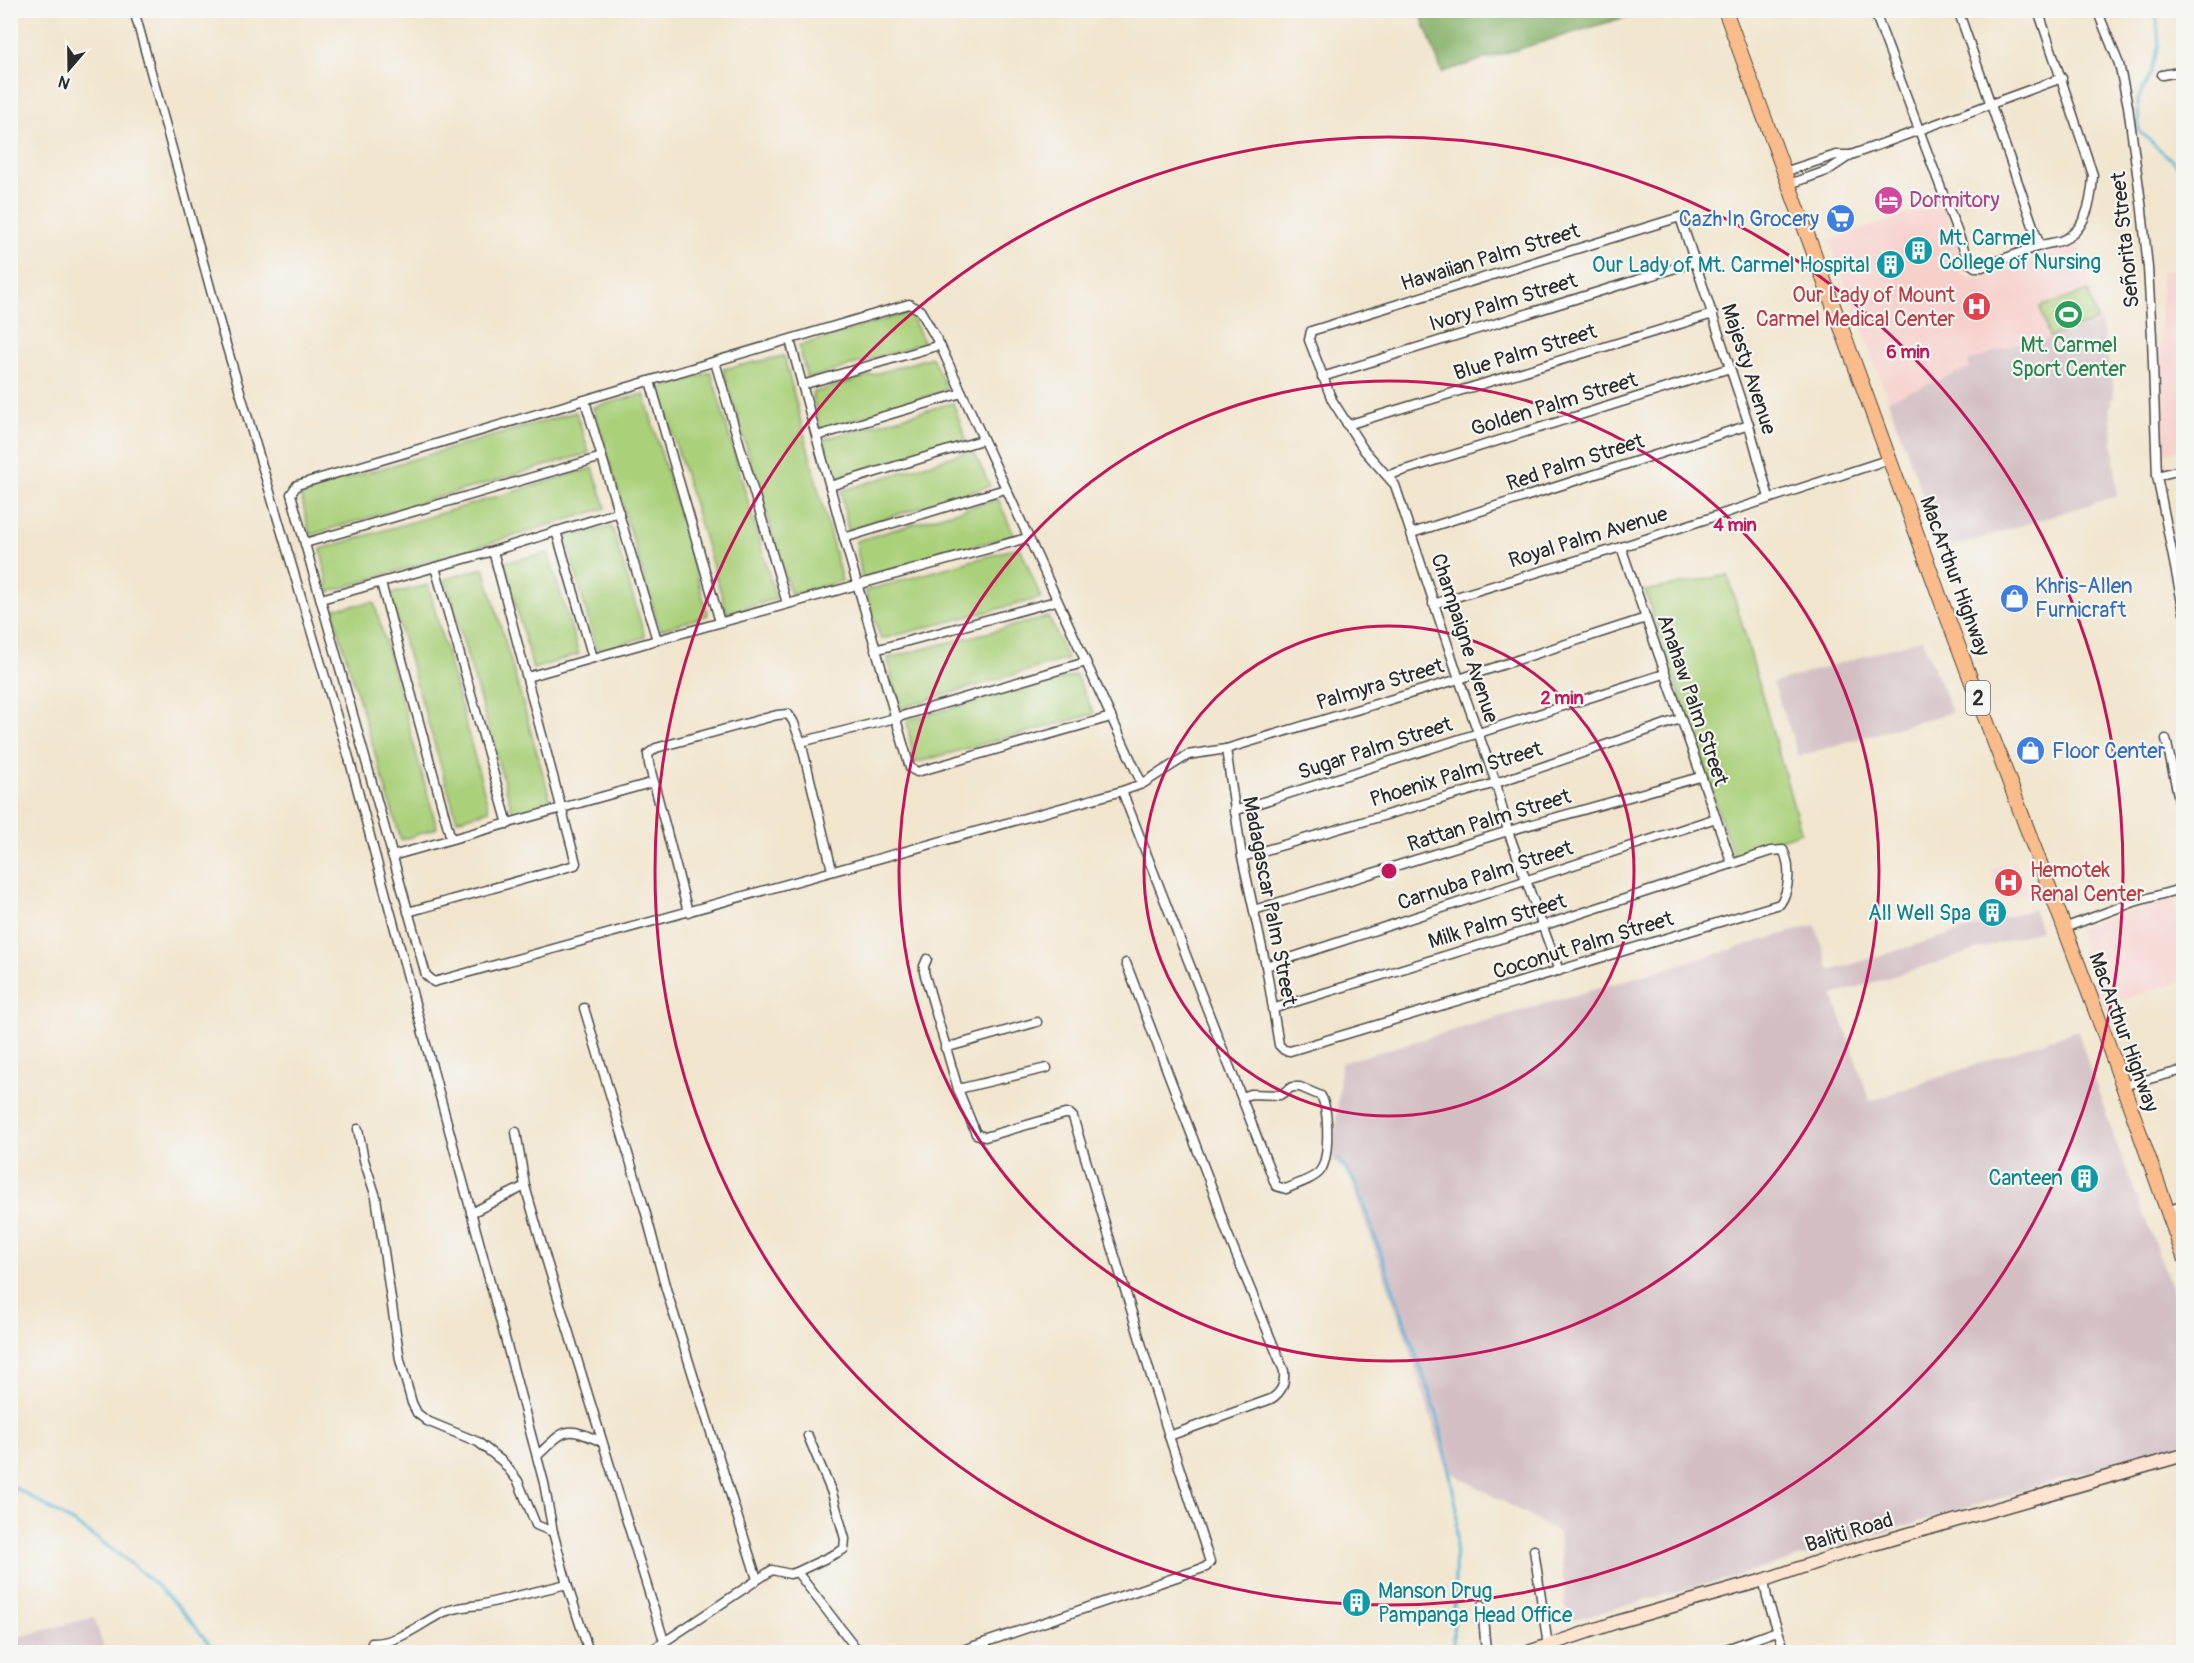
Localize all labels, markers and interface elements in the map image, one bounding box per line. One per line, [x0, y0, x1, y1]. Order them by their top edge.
north arrow [39, 39, 99, 99]
text: N [56, 71, 73, 93]
street label: Señorita Street [2105, 170, 2146, 309]
hotel icon: Dormitory [1872, 184, 1904, 216]
place label: Dormitory [1909, 187, 2000, 214]
supermarket icon: Cazh In Grocery [1824, 203, 1856, 235]
place label: Cazh In Grocery [1679, 206, 1819, 233]
street label: Hawaiian Palm Street [1397, 217, 1583, 298]
place label: Mt. Carmel College of Nursing [1939, 225, 2101, 276]
building icon: Mt. Carmel College of Nursing [1902, 234, 1934, 266]
building icon: Our Lady of Mt. Carmel Hospital [1875, 249, 1907, 281]
place label: Our Lady of Mt. Carmel Hospital [1592, 252, 1870, 279]
street label: Ivory Palm Street [1426, 267, 1581, 338]
place label: Our Lady of Mount Carmel Medical Center [1756, 282, 1956, 333]
hospital icon: Our Lady of Mount Carmel Medical Center [1960, 291, 1992, 323]
sports icon: Mt. Carmel Sport Center [2053, 298, 2085, 330]
street label: Majesty Avenue [1715, 300, 1783, 439]
street label: Blue Palm Street [1450, 318, 1600, 387]
place label: Mt. Carmel Sport Center [2012, 332, 2127, 383]
text: 6 min [1886, 341, 1930, 364]
street label: Golden Palm Street [1468, 366, 1641, 443]
street label: Red Palm Street [1503, 427, 1648, 497]
street label: MacArthur Highway [1913, 493, 1996, 660]
street label: Royal Palm Avenue [1505, 500, 1672, 575]
text: 4 min [1713, 514, 1757, 537]
street label: Champaigne Avenue [1424, 550, 1505, 727]
place label: Khris-Allen Furnicraft [2035, 573, 2133, 624]
shop icon: Khris-Allen Furnicraft [1998, 582, 2030, 614]
street label: Anahaw Palm Street [1651, 611, 1735, 790]
street label: Palmyra Street [1313, 652, 1448, 717]
road number: 2 [1966, 681, 1990, 715]
text: 2 min [1540, 687, 1584, 710]
street label: Sugar Palm Street [1294, 711, 1456, 786]
street label: Phoenix Palm Street [1367, 735, 1546, 814]
shop icon: Floor Center [2015, 735, 2047, 767]
place label: Floor Center [2052, 738, 2166, 765]
street label: Rattan Palm Street [1404, 783, 1575, 858]
street label: Madagascar Palm Street [1236, 794, 1303, 1009]
street label: Carnuba Palm Street [1394, 834, 1577, 917]
place label: Hemotek Renal Center [2030, 857, 2145, 908]
centre of rings [1379, 861, 1399, 881]
hospital icon: Hemotek Renal Center [1993, 866, 2025, 898]
street label: Milk Palm Street [1425, 888, 1570, 955]
building icon: All Well Spa [1976, 897, 2008, 929]
place label: All Well Spa [1868, 900, 1971, 927]
street label: Coconut Palm Street [1490, 905, 1677, 986]
street label: MacArthur Highway [2082, 949, 2165, 1116]
building icon: Canteen [2068, 1162, 2100, 1194]
place label: Canteen [1989, 1165, 2063, 1192]
street label: Baliti Road [1802, 1506, 1896, 1559]
place label: Manson Drug Pampanga Head Office [1378, 1578, 1573, 1629]
building icon: Manson Drug Pampanga Head Office [1341, 1587, 1373, 1619]

